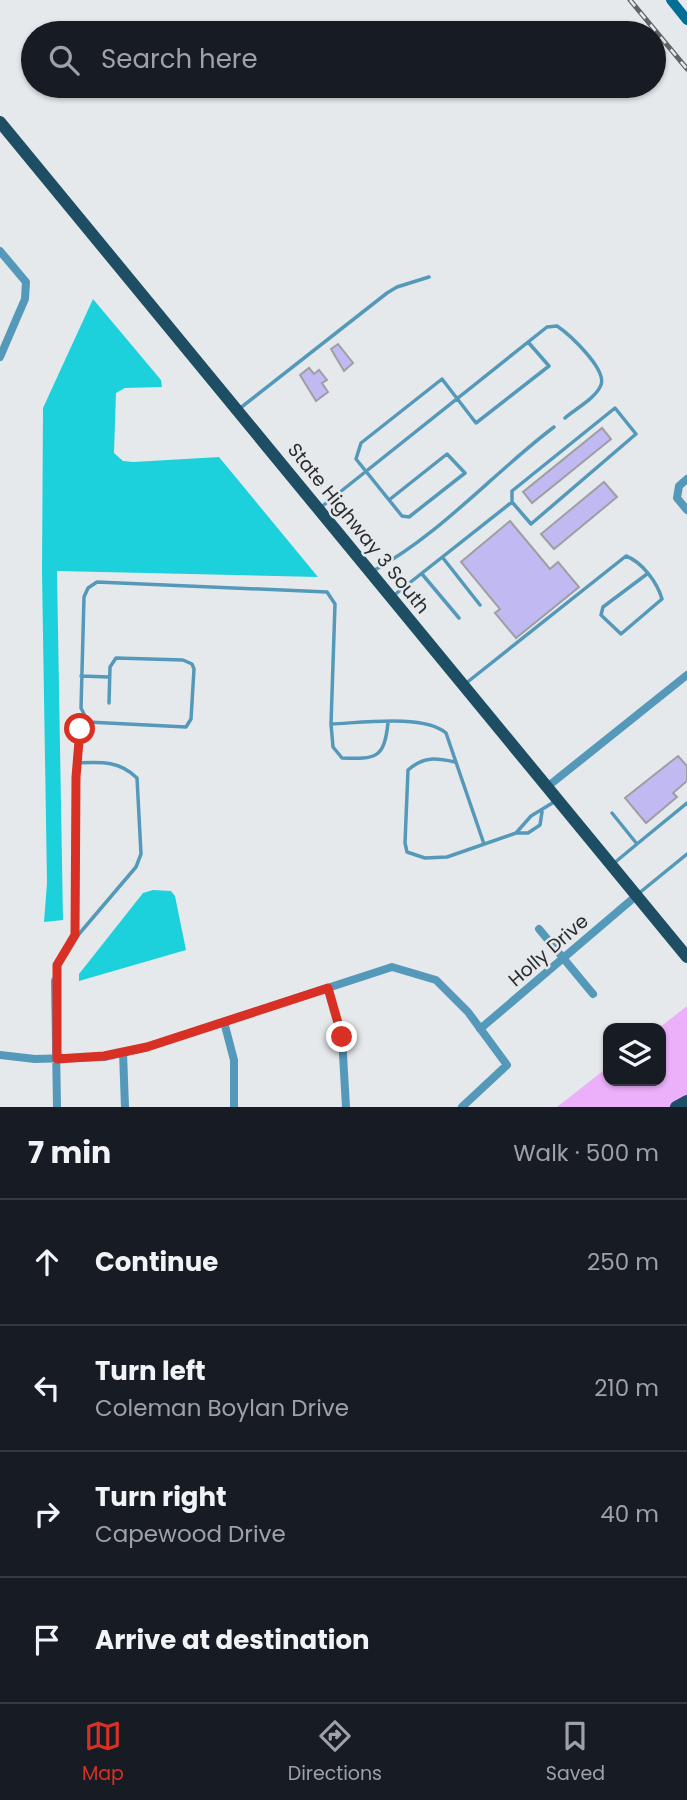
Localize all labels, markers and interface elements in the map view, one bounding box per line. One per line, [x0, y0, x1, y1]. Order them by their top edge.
search box [21, 21, 666, 98]
icon: search [45, 41, 83, 79]
text: Search here [101, 41, 258, 77]
street label: State Highway 3 South [281, 437, 436, 619]
route start [64, 713, 95, 744]
street label: Holly Drive [502, 908, 594, 993]
route end [326, 1021, 357, 1052]
map controls [603, 1023, 666, 1086]
button: layers [603, 1023, 666, 1086]
text: 7 min [28, 1131, 111, 1174]
text: Walk · 500 m [513, 1137, 659, 1169]
icon: ahead [28, 1243, 66, 1281]
text: Continue [95, 1244, 218, 1280]
text: 250 m [587, 1246, 659, 1278]
text: Turn left [95, 1353, 206, 1389]
icon: left [28, 1369, 66, 1407]
text: 210 m [594, 1372, 659, 1404]
text: Coleman Boylan Drive [95, 1392, 349, 1424]
text: Turn right [95, 1479, 227, 1515]
icon: right [28, 1495, 66, 1533]
text: 40 m [600, 1498, 659, 1530]
text: Capewood Drive [95, 1518, 286, 1550]
icon: arrive [28, 1621, 66, 1659]
text: Arrive at destination [95, 1622, 370, 1658]
tab: Map [82, 1717, 124, 1788]
tab: Directions [288, 1717, 382, 1788]
tab: Saved [546, 1717, 605, 1788]

